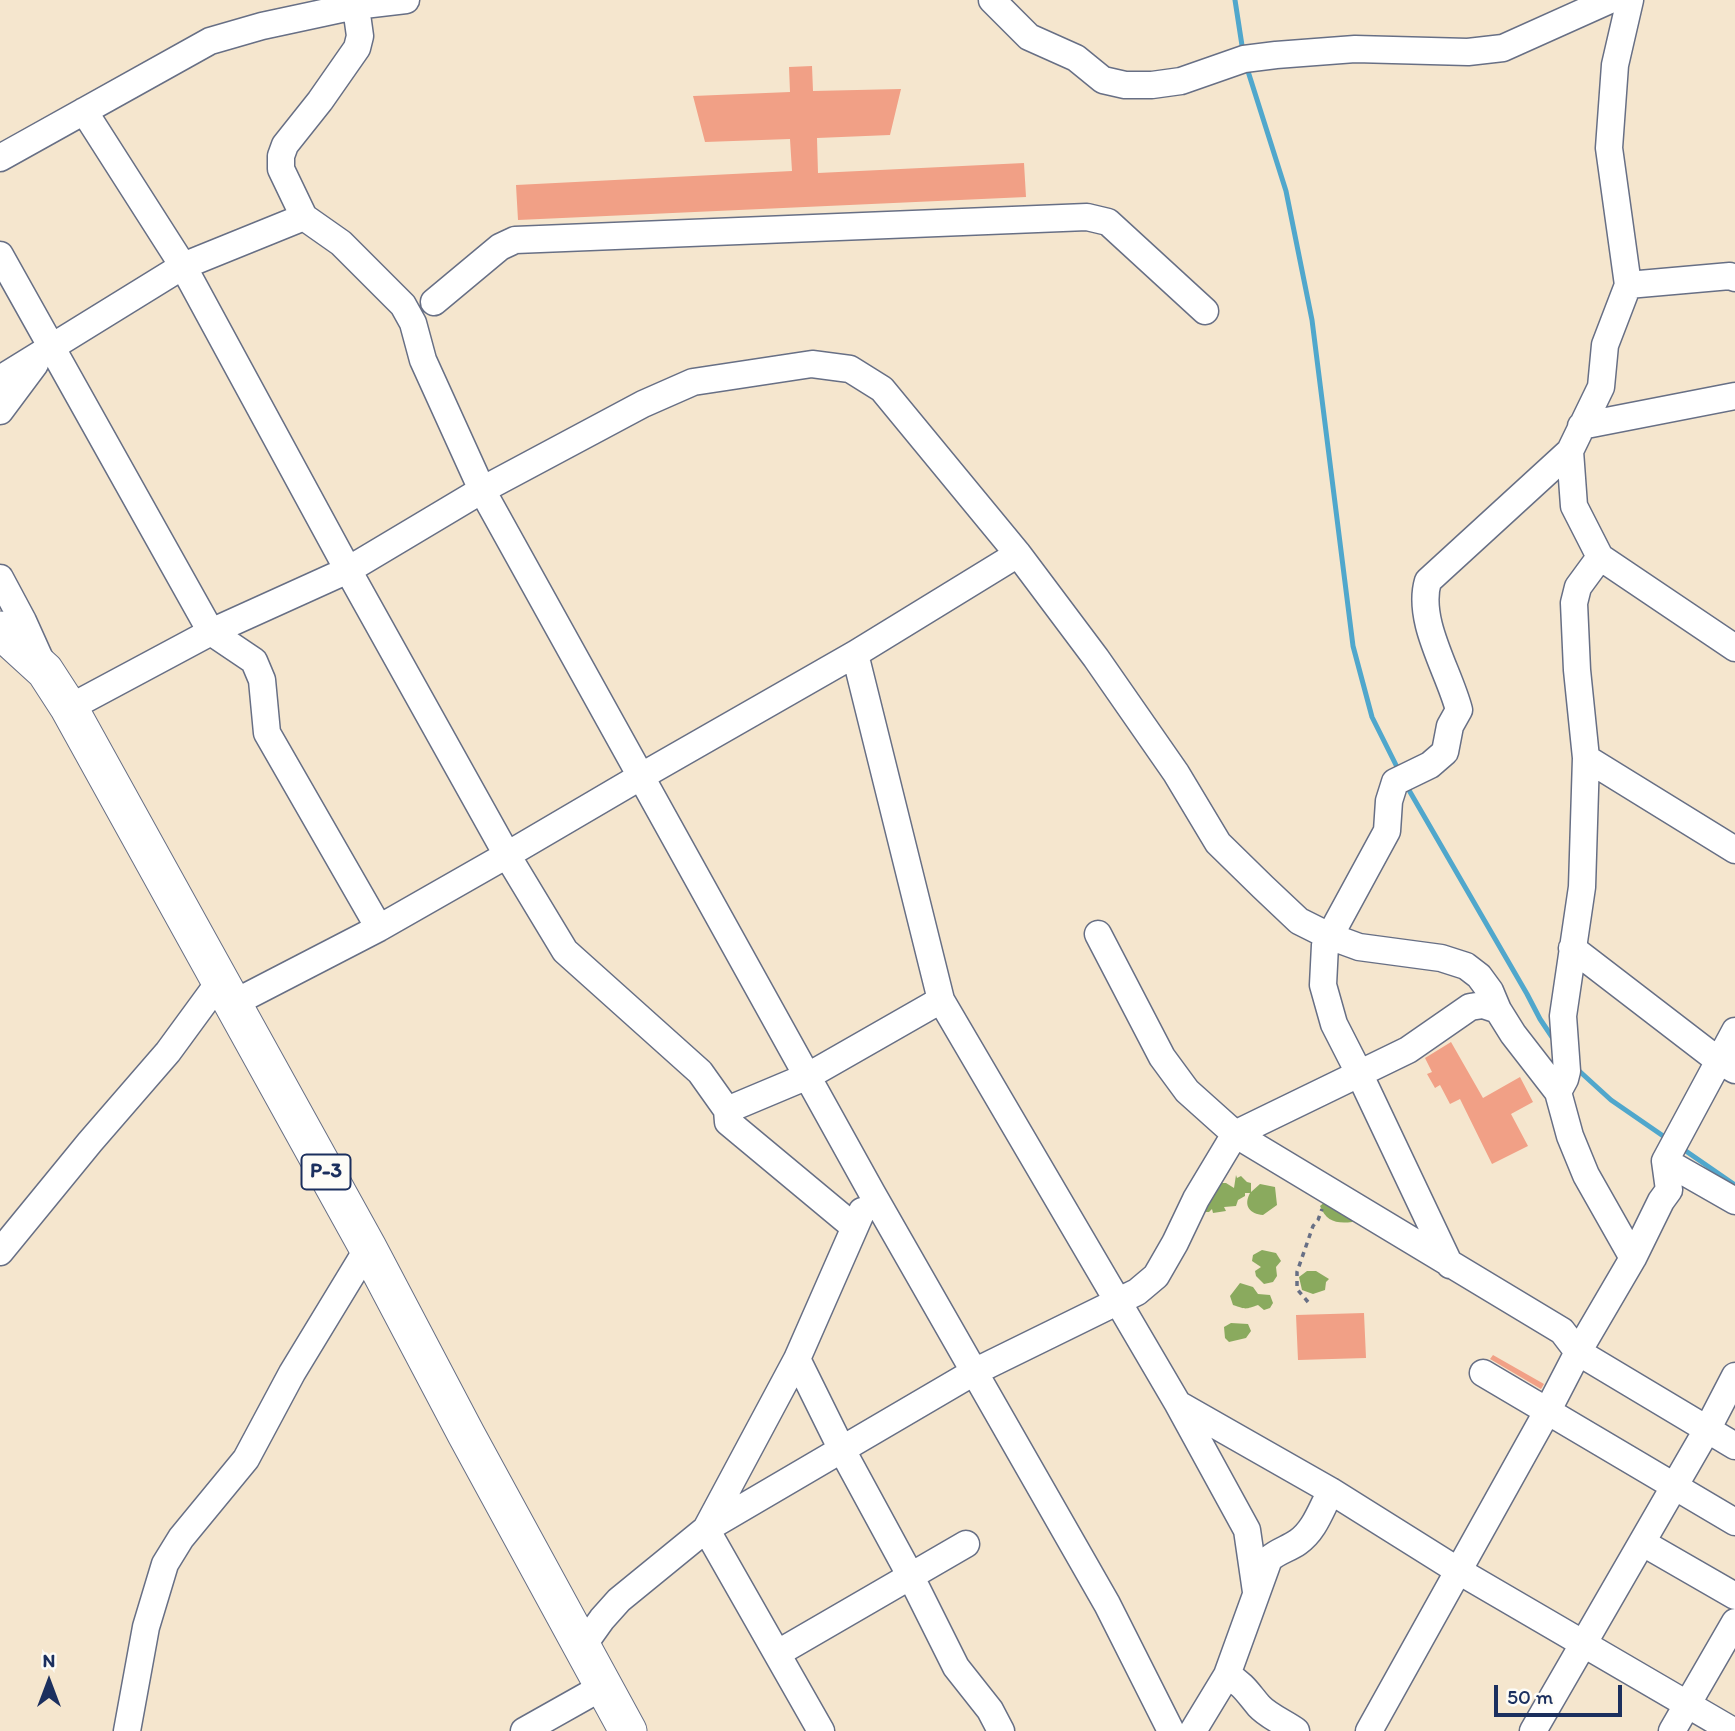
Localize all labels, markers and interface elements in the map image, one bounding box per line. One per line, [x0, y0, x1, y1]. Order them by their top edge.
road number: P-3 [302, 1154, 350, 1190]
north arrow [14, 1647, 84, 1717]
text: N [43, 1649, 55, 1672]
scale bar [1497, 1672, 1625, 1716]
text: 50 m [1507, 1684, 1553, 1709]

